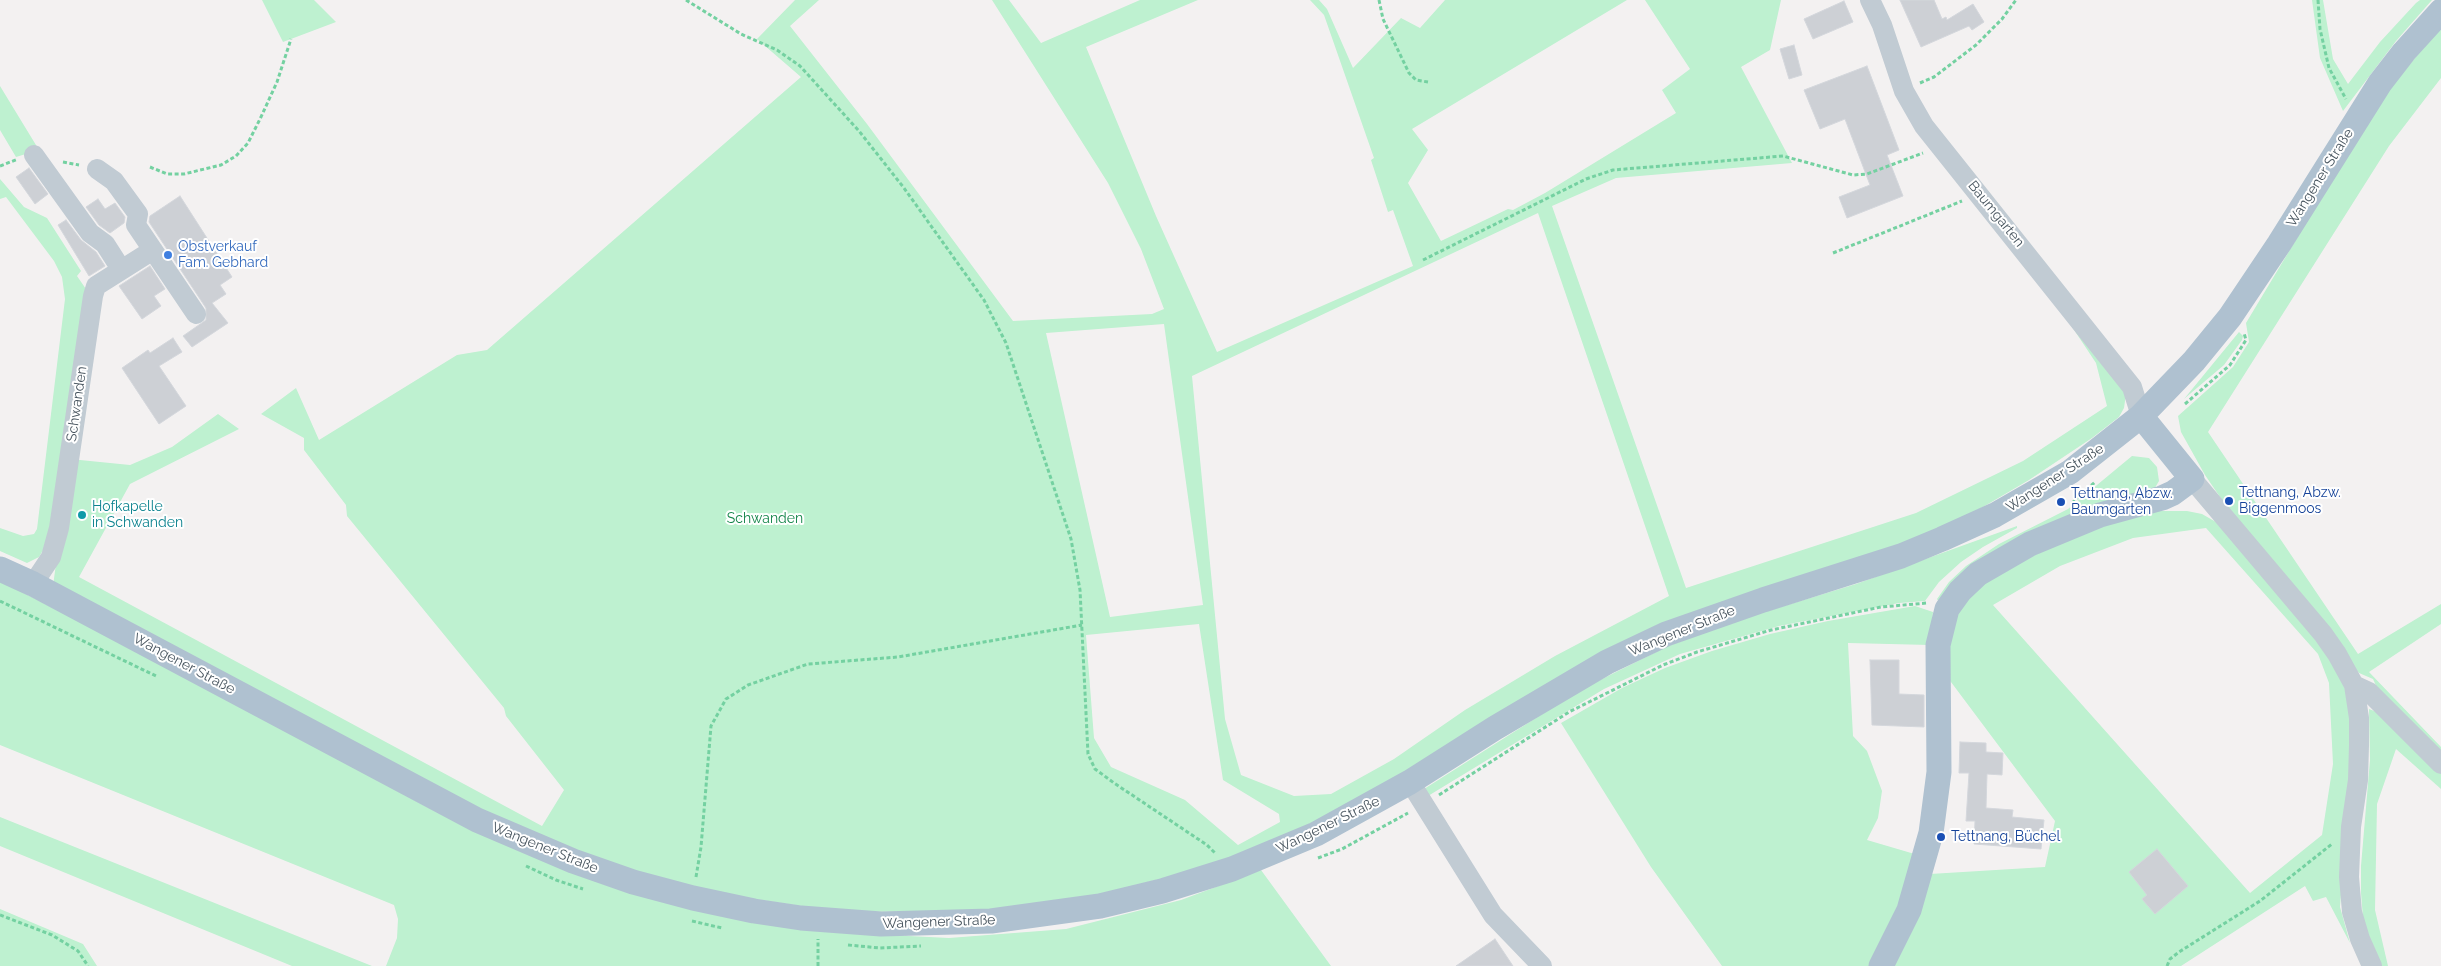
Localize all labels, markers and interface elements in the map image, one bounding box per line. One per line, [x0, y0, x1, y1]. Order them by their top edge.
street label: Wangener Straße [2283, 126, 2357, 230]
street label: Baumgarten [1964, 178, 2028, 250]
place label: Obstverkauf Fam. Gebhard [178, 239, 268, 272]
marker: Obstverkauf Fam. Gebhard [162, 249, 174, 261]
street label: Schwanden [63, 365, 91, 443]
street label: Wangener Straße [2003, 440, 2107, 516]
place label: Tettnang, Abzw. Biggenmoos [2239, 485, 2341, 518]
place label: Tettnang, Abzw. Baumgarten [2071, 486, 2173, 518]
marker: Tettnang, Abzw. Biggenmoos [2223, 495, 2235, 507]
marker: Tettnang, Abzw. Baumgarten [2055, 496, 2067, 508]
place label: Hofkapelle in Schwanden [92, 499, 183, 532]
marker: Hofkapelle in Schwanden [76, 509, 88, 521]
park label: Schwanden [727, 511, 803, 527]
street label: Wangener Straße [1626, 602, 1738, 660]
street label: Wangener Straße [130, 630, 238, 698]
street label: Wangener Straße [1274, 793, 1382, 857]
street label: Wangener Straße [489, 819, 601, 877]
place label: Tettnang, Büchel [1951, 829, 2060, 845]
marker: Tettnang, Büchel [1935, 831, 1947, 843]
street label: Wangener Straße [882, 912, 996, 932]

